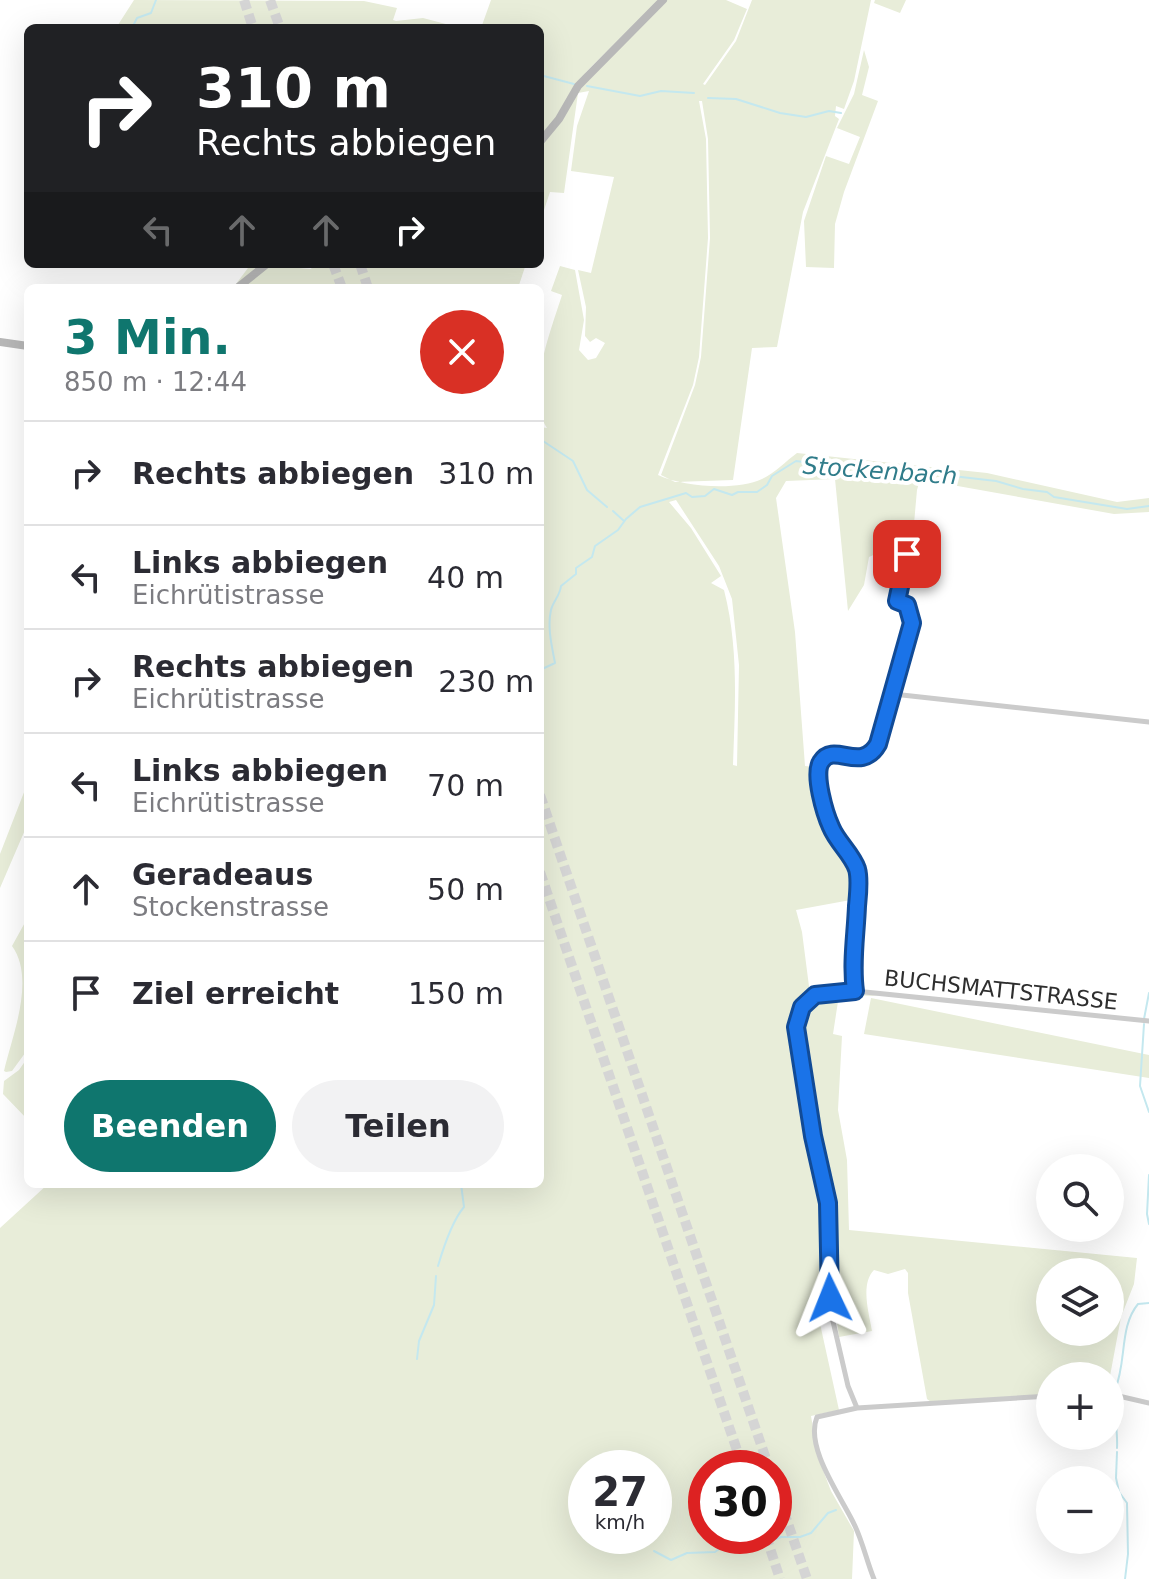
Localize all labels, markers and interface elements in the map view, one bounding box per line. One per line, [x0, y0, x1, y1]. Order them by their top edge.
text: 310 m [196, 55, 391, 120]
icon: right [64, 56, 168, 160]
text: Rechts abbiegen [196, 122, 496, 163]
icon: left [136, 208, 180, 252]
icon: ahead [220, 208, 264, 252]
icon: ahead [304, 208, 348, 252]
icon: right [388, 208, 432, 252]
text: 3 Min. [64, 309, 231, 365]
button: close [420, 310, 504, 394]
text: 850 m · 12:44 [64, 367, 247, 397]
icon: right [64, 451, 108, 495]
water label: Stockenbach [802, 452, 958, 490]
text: Rechts abbiegen [132, 456, 414, 491]
text: 310 m [438, 456, 534, 491]
pin [873, 520, 941, 588]
icon: arrive [885, 532, 929, 576]
text: Links abbiegen [132, 545, 388, 580]
icon: left [64, 555, 108, 599]
text: 40 m [427, 560, 504, 595]
text: Eichrütistrasse [132, 580, 324, 610]
text: Rechts abbiegen [132, 649, 414, 684]
icon: right [64, 659, 108, 703]
text: 230 m [438, 664, 534, 699]
text: Eichrütistrasse [132, 684, 324, 714]
text: Links abbiegen [132, 753, 388, 788]
icon: left [64, 763, 108, 807]
text: 70 m [427, 768, 504, 803]
text: Eichrütistrasse [132, 788, 324, 818]
text: Geradeaus [132, 857, 313, 892]
icon: ahead [64, 867, 108, 911]
text: 50 m [427, 872, 504, 907]
text: Stockenstrasse [132, 892, 329, 922]
street label: BUCHSMATTSTRASSE [883, 965, 1119, 1015]
icon: arrive [64, 971, 108, 1015]
text: Ziel erreicht [132, 976, 339, 1011]
text: 150 m [408, 976, 504, 1011]
button: Beenden [64, 1080, 276, 1172]
button: Teilen [292, 1080, 504, 1172]
map controls [1036, 1154, 1124, 1554]
button: search [1036, 1154, 1124, 1242]
position arrow [788, 1256, 872, 1340]
button: layers [1036, 1258, 1124, 1346]
button: + [1036, 1362, 1124, 1450]
speed limit sign: 30 [688, 1450, 792, 1554]
button: − [1036, 1466, 1124, 1554]
text: 27 [592, 1469, 648, 1515]
text: km/h [595, 1510, 645, 1534]

